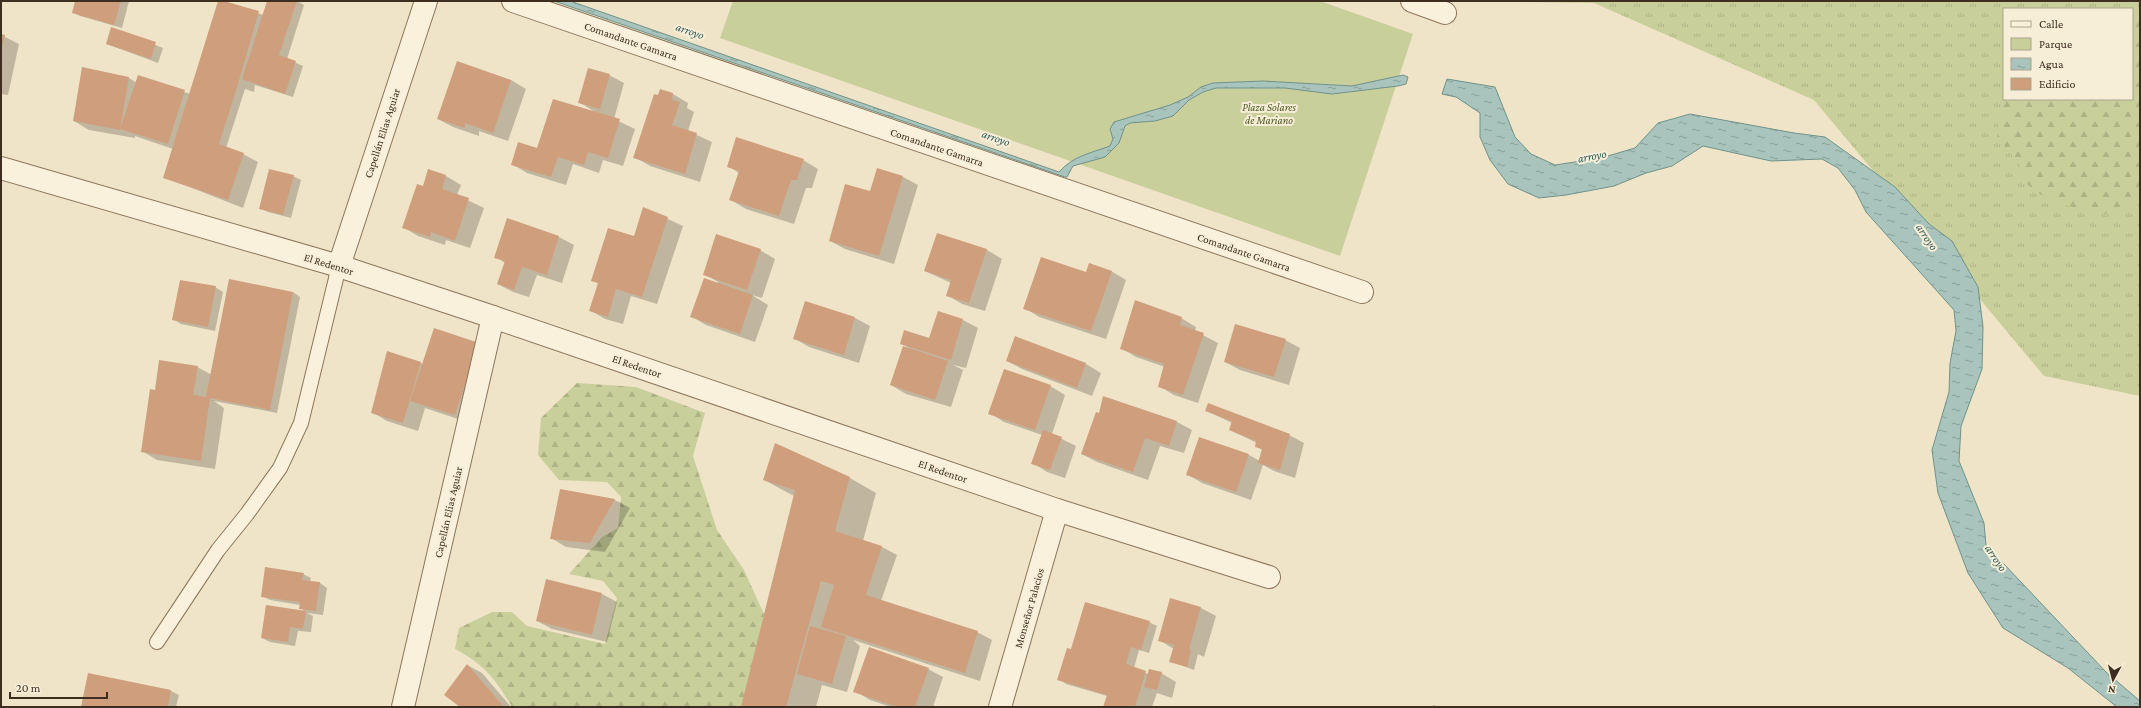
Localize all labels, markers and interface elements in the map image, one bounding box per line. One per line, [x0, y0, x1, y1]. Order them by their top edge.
legend [2003, 8, 2133, 100]
text: Calle [2039, 17, 2063, 31]
street label: Comandante Gamarra [583, 19, 679, 63]
water label: arroyo [674, 20, 706, 42]
text: Parque [2039, 37, 2072, 51]
text: Agua [2039, 57, 2064, 71]
text: Edificio [2039, 77, 2076, 91]
street label: Capellán Elias Aguiar [362, 87, 403, 180]
park label: Plaza Solares de Mariano [1242, 101, 1296, 126]
street label: Comandante Gamarra [889, 125, 985, 169]
water label: arroyo [980, 127, 1012, 149]
water label: arroyo [1576, 146, 1608, 166]
water label: arroyo [1913, 221, 1941, 253]
street label: Comandante Gamarra [1196, 230, 1292, 274]
street label: El Redentor [303, 251, 355, 277]
street label: El Redentor [611, 352, 663, 380]
street label: El Redentor [917, 457, 969, 485]
street label: Capellán Elias Aguiar [432, 465, 465, 559]
water label: arroyo [1982, 542, 2010, 574]
street label: Monseñor Palacios [1012, 567, 1046, 649]
north arrow [2093, 660, 2133, 700]
scale bar [10, 674, 107, 700]
text: 20 m [16, 681, 41, 695]
text: N [2107, 683, 2116, 696]

